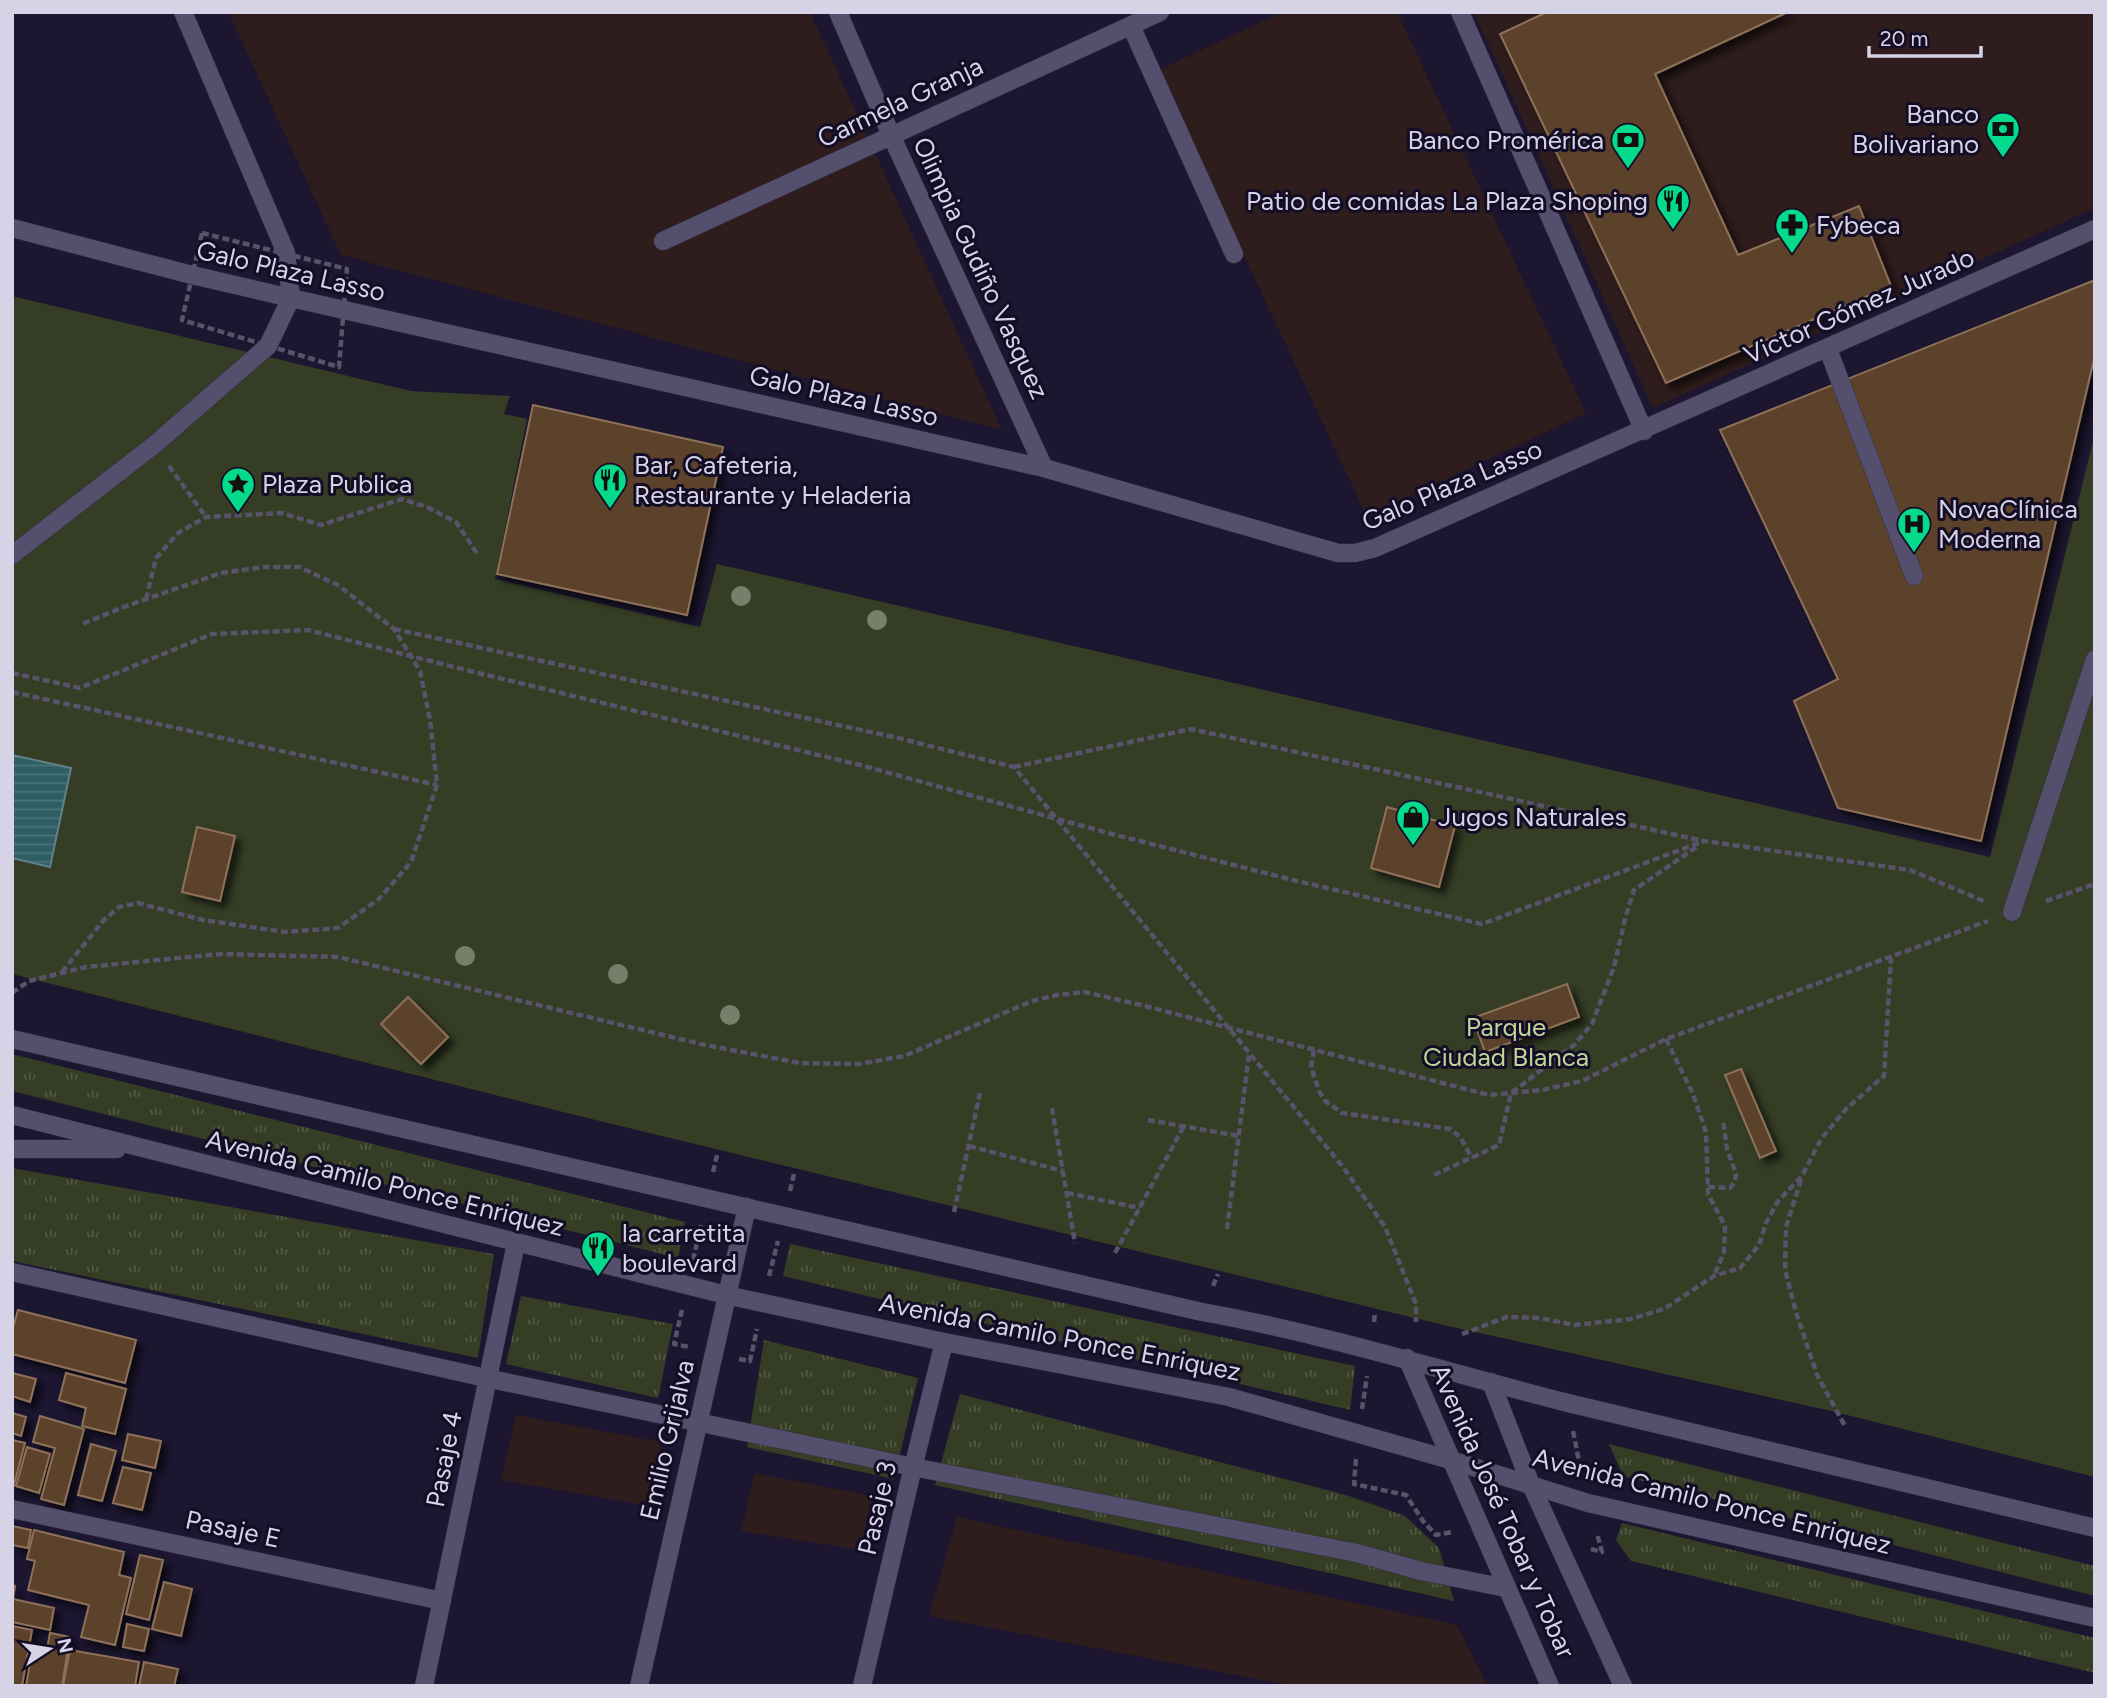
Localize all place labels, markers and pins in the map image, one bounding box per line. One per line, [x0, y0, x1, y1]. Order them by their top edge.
place label: Banco Bolivariano [1852, 98, 1979, 160]
bank icon: Banco Bolivariano [1984, 110, 2022, 159]
bank icon: Banco Promérica [1609, 121, 1647, 170]
place label: Banco Promérica [1407, 124, 1604, 156]
restaurant icon: Patio de comidas La Plaza Shoping [1654, 182, 1692, 231]
place label: Patio de comidas La Plaza Shoping [1246, 185, 1648, 217]
pharmacy icon: Fybeca [1773, 206, 1811, 255]
place label: Fybeca [1816, 209, 1901, 241]
place label: Bar, Cafeteria, Restaurante y Heladeria [634, 449, 911, 511]
restaurant icon: Bar, Cafeteria, Restaurante y Heladeria [591, 461, 629, 510]
place icon: Plaza Publica [219, 465, 257, 514]
place label: Plaza Publica [262, 468, 412, 500]
place label: NovaClínica Moderna [1938, 493, 2078, 555]
hospital icon: NovaClínica Moderna [1895, 505, 1933, 554]
shop icon: Jugos Naturales [1394, 798, 1432, 847]
place label: Jugos Naturales [1438, 801, 1627, 833]
place label: la carretita boulevard [622, 1217, 745, 1279]
restaurant icon: la carretita boulevard [579, 1229, 617, 1278]

